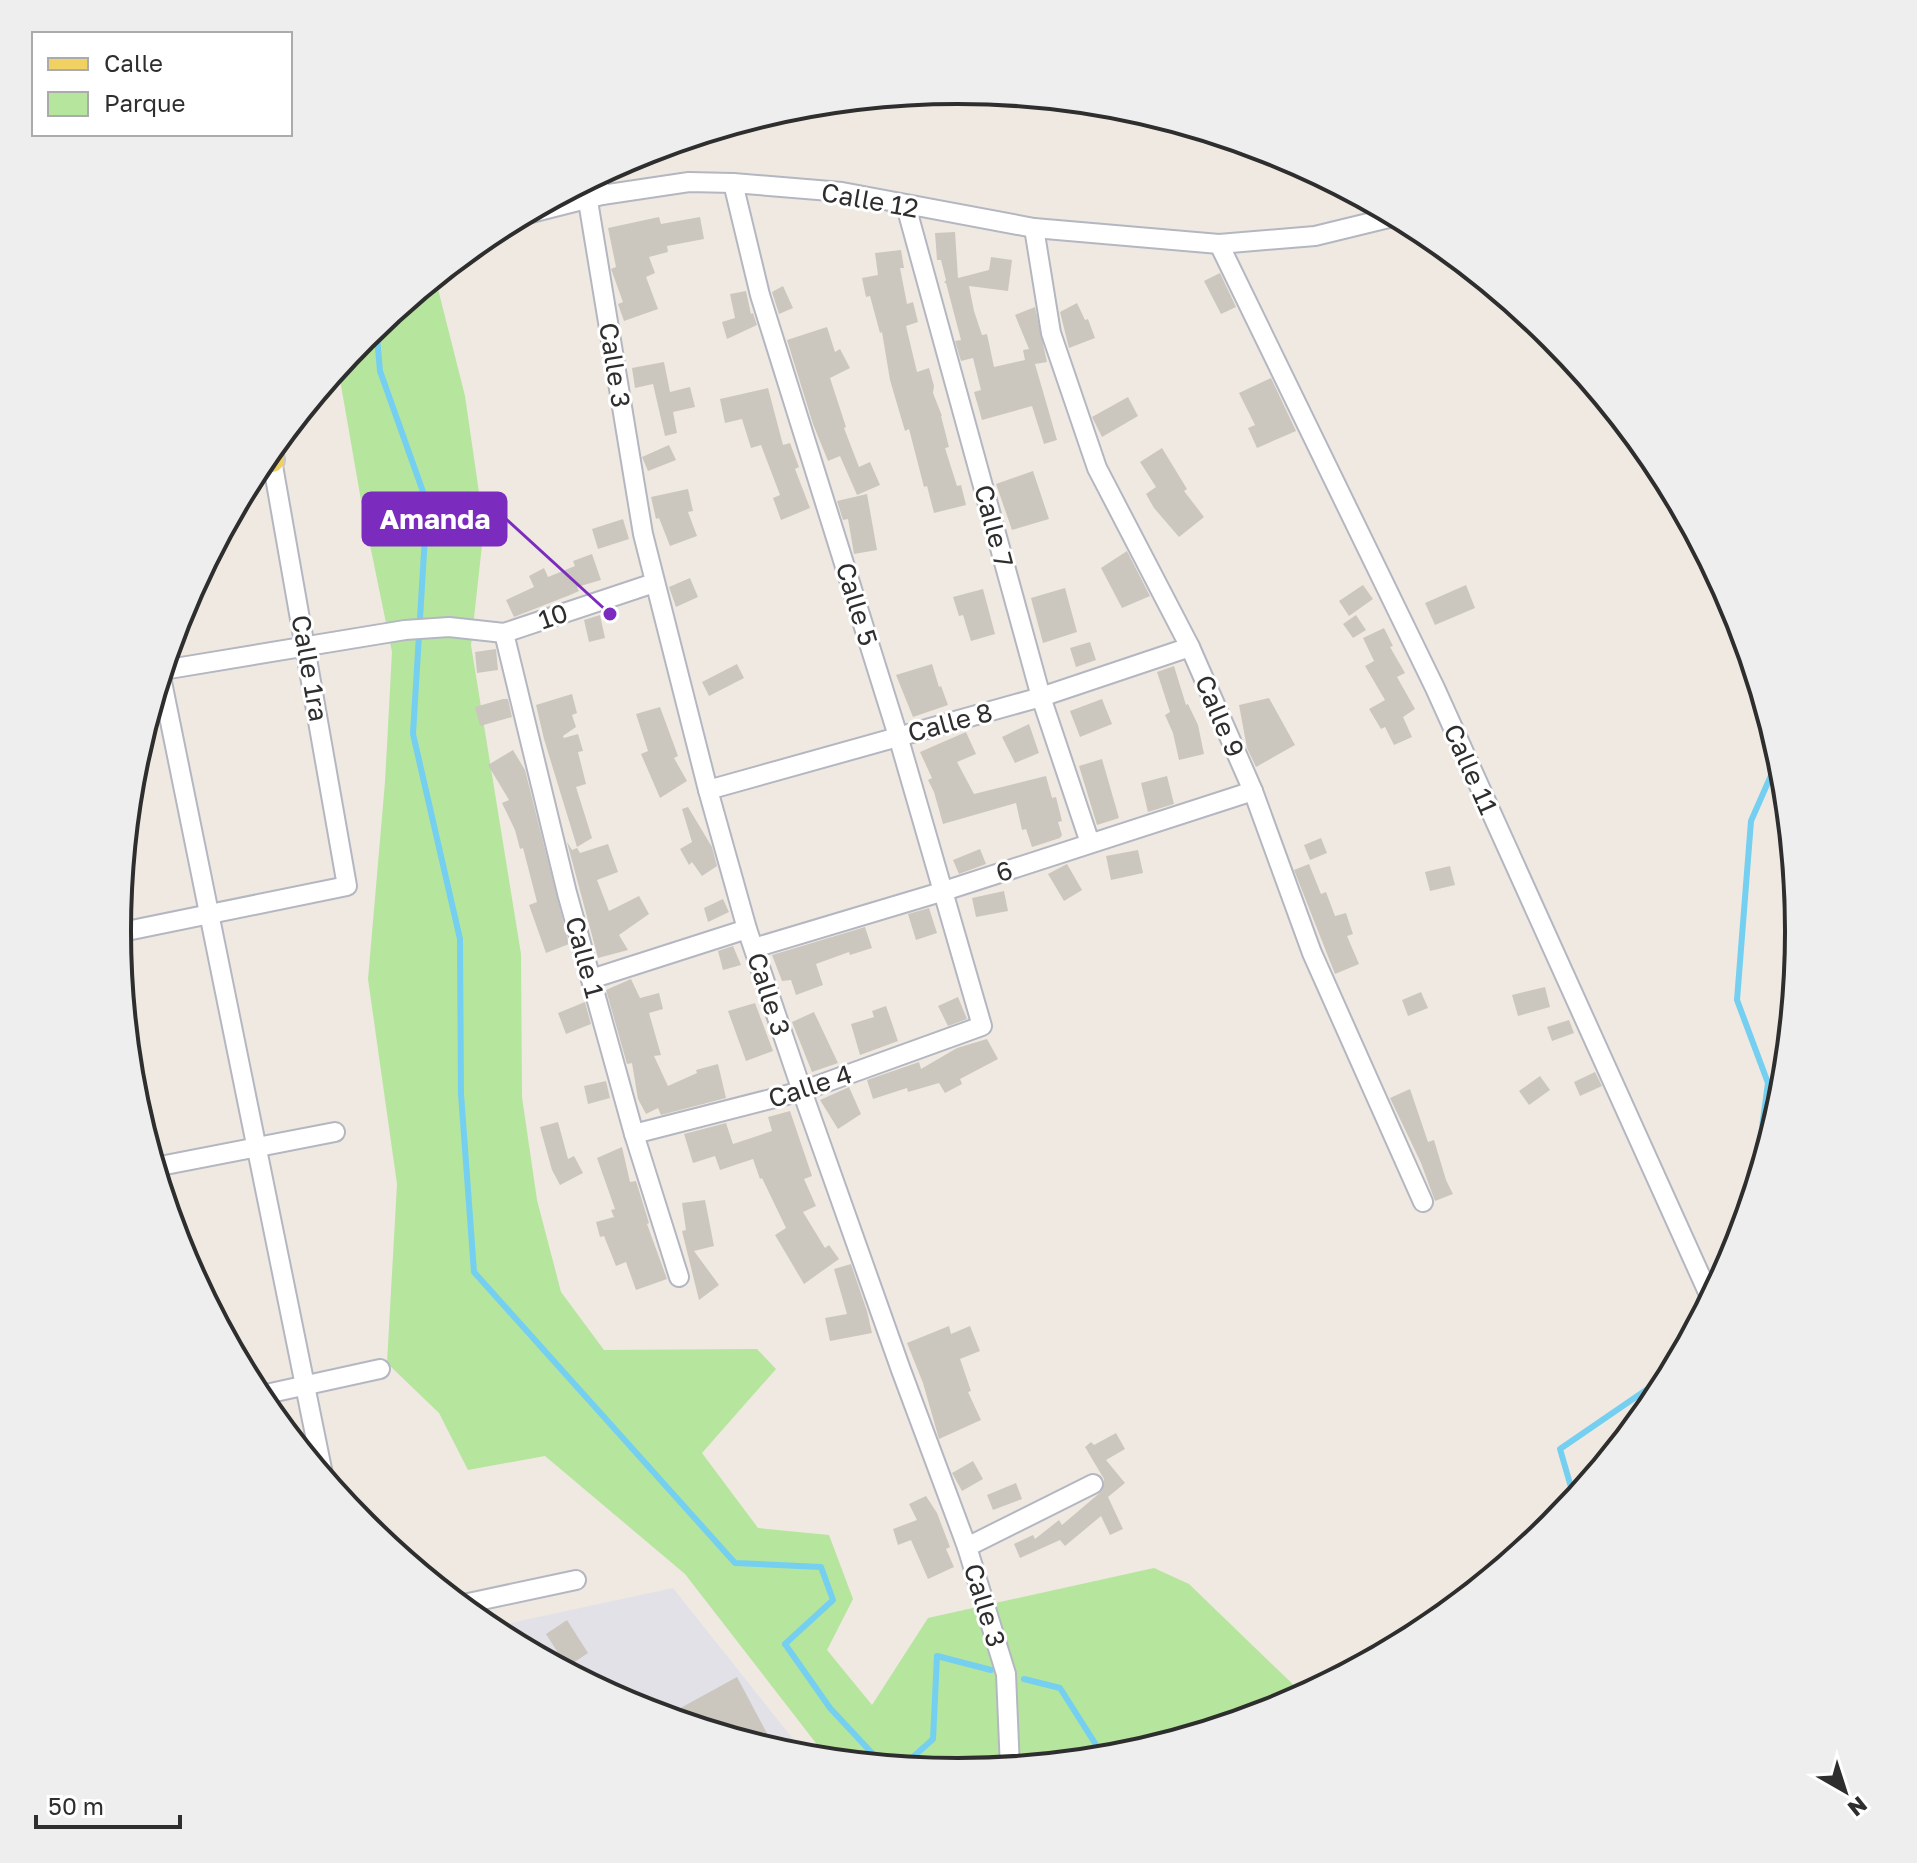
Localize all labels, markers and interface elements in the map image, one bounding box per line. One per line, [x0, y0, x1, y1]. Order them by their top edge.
legend [32, 32, 292, 136]
text: Calle [104, 48, 163, 77]
text: Parque [104, 88, 185, 117]
street label: Calle 12 [819, 176, 921, 224]
street label: Calle 3 [593, 320, 637, 410]
street label: Calle 7 [968, 481, 1020, 571]
callout: Amanda [363, 493, 506, 545]
text: Amanda [379, 502, 491, 535]
street label: Calle 5 [830, 559, 884, 649]
street label: 10 [534, 597, 572, 635]
street label: Calle 1ra [285, 612, 335, 724]
street label: Calle 9 [1189, 670, 1251, 762]
street label: Calle 8 [904, 696, 996, 748]
street label: Calle 11 [1437, 719, 1505, 819]
street label: 6 [992, 854, 1016, 888]
street label: Calle 1 [559, 913, 611, 1001]
street label: Calle 3 [741, 949, 797, 1039]
street label: Calle 4 [764, 1058, 856, 1114]
street label: Calle 3 [958, 1560, 1012, 1650]
north arrow [1805, 1751, 1885, 1831]
scale bar [36, 1779, 180, 1829]
text: 50 m [48, 1791, 104, 1820]
text: N [1843, 1791, 1873, 1823]

